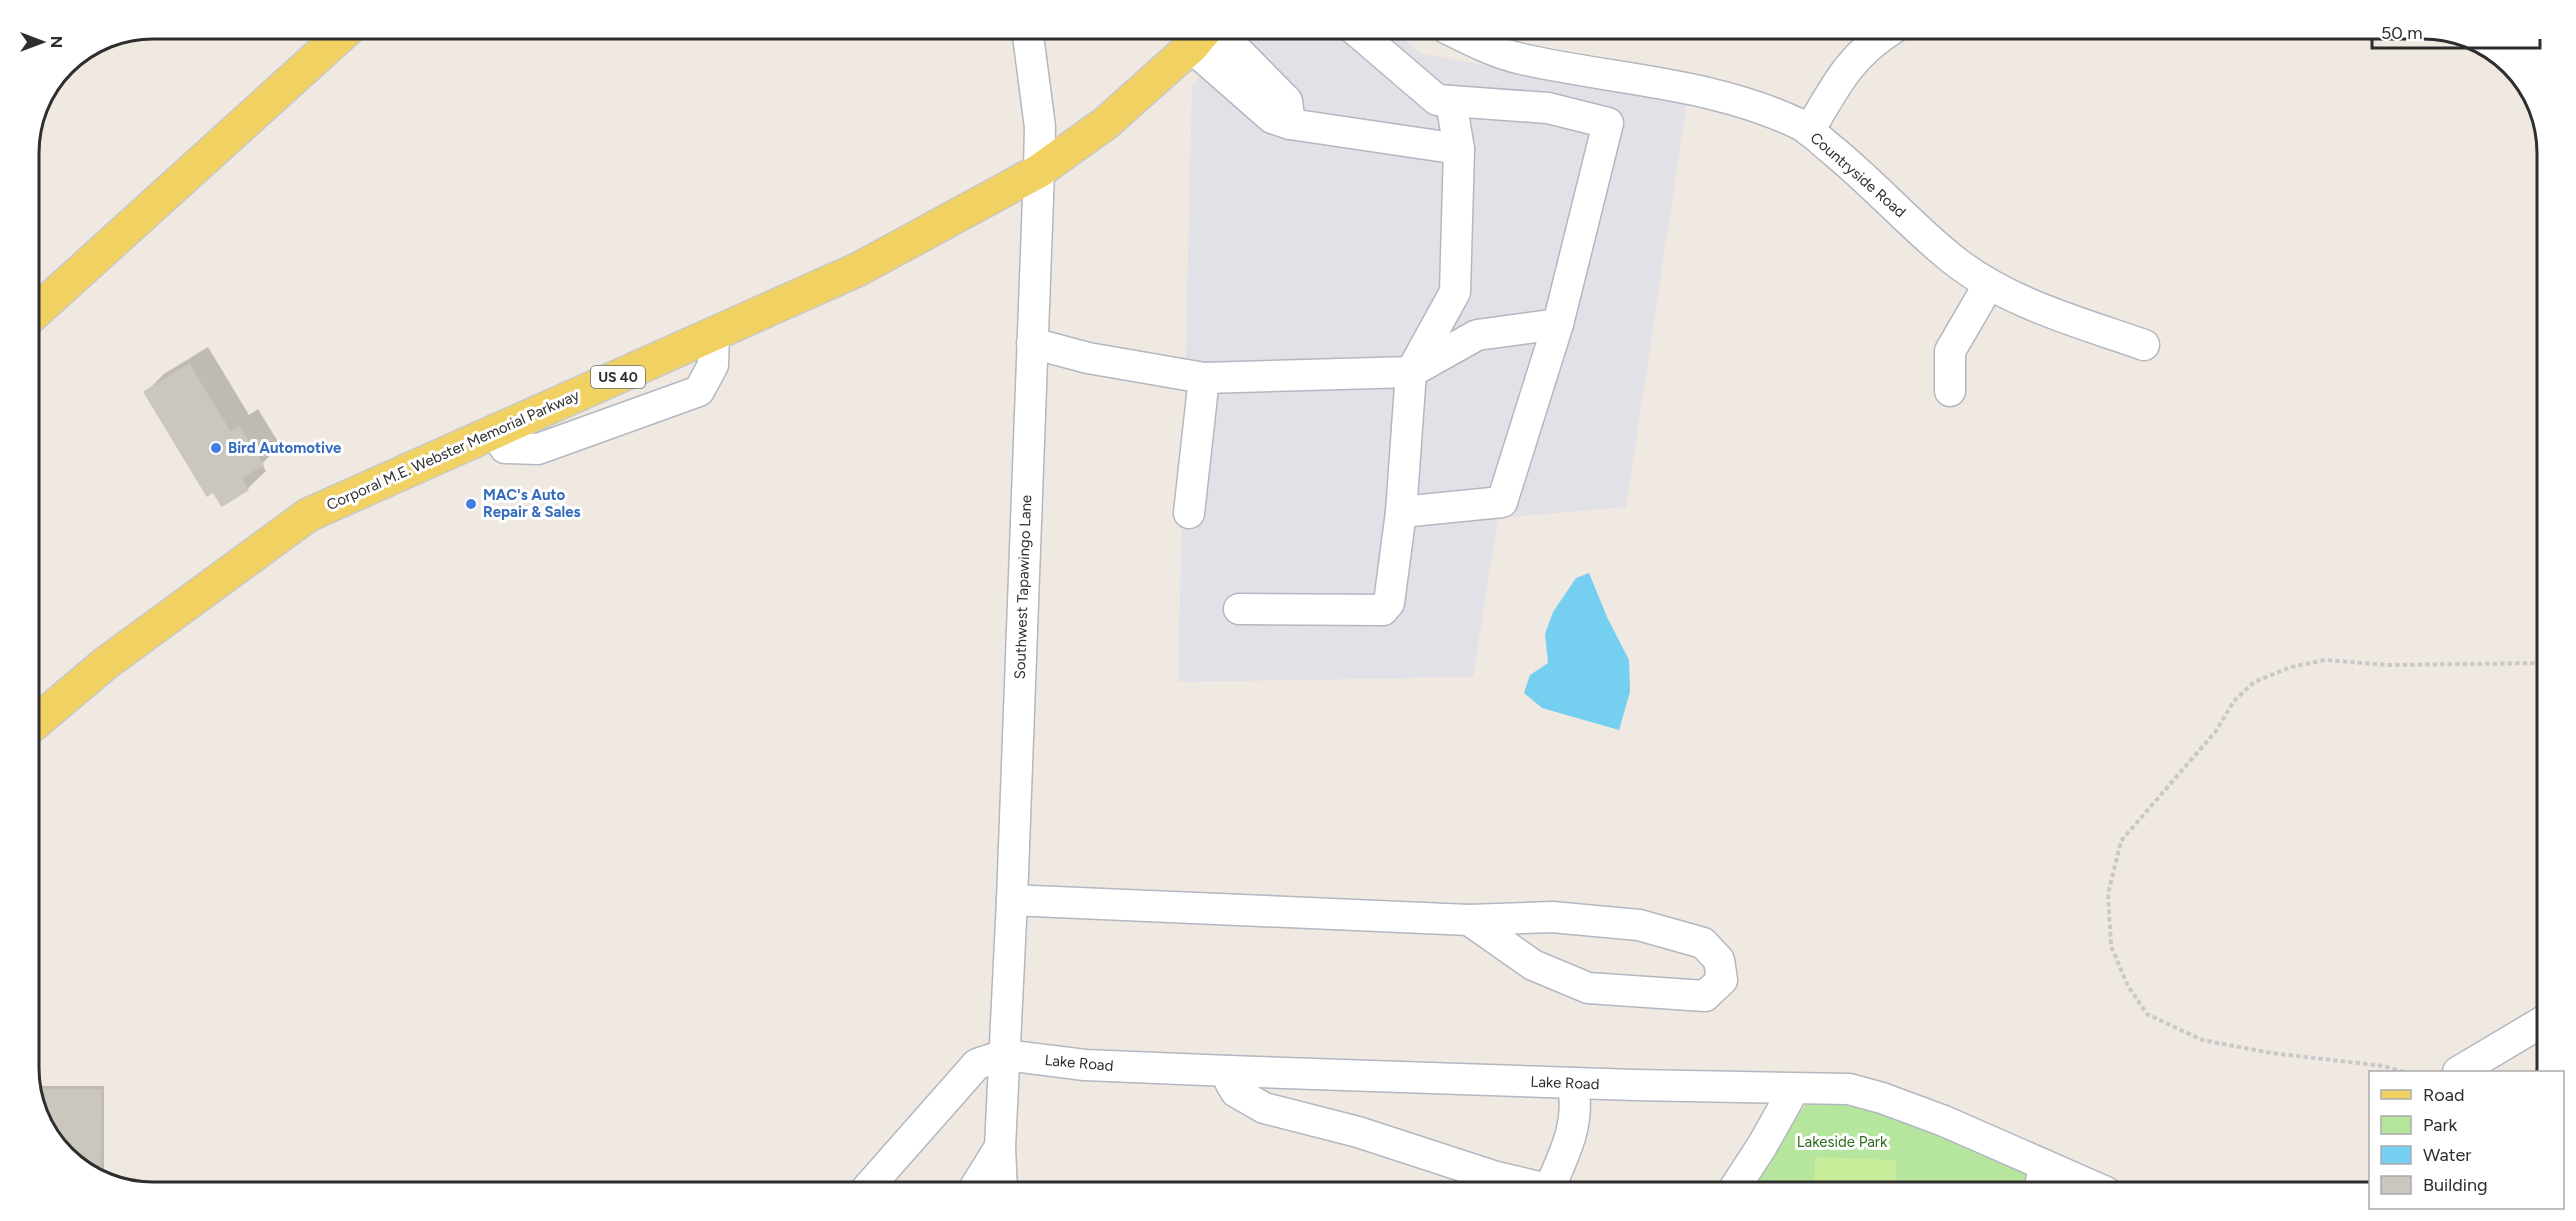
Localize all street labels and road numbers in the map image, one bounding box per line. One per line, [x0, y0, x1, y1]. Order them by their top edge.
street label: Countryside Road [1807, 129, 1909, 221]
road number: US 40 [591, 366, 645, 388]
street label: Corporal M.E. Webster Memorial Parkway [324, 386, 582, 514]
street label: Southwest Tapawingo Lane [1011, 494, 1035, 680]
street label: Lake Road [1044, 1051, 1114, 1075]
street label: Lake Road [1530, 1073, 1600, 1093]

